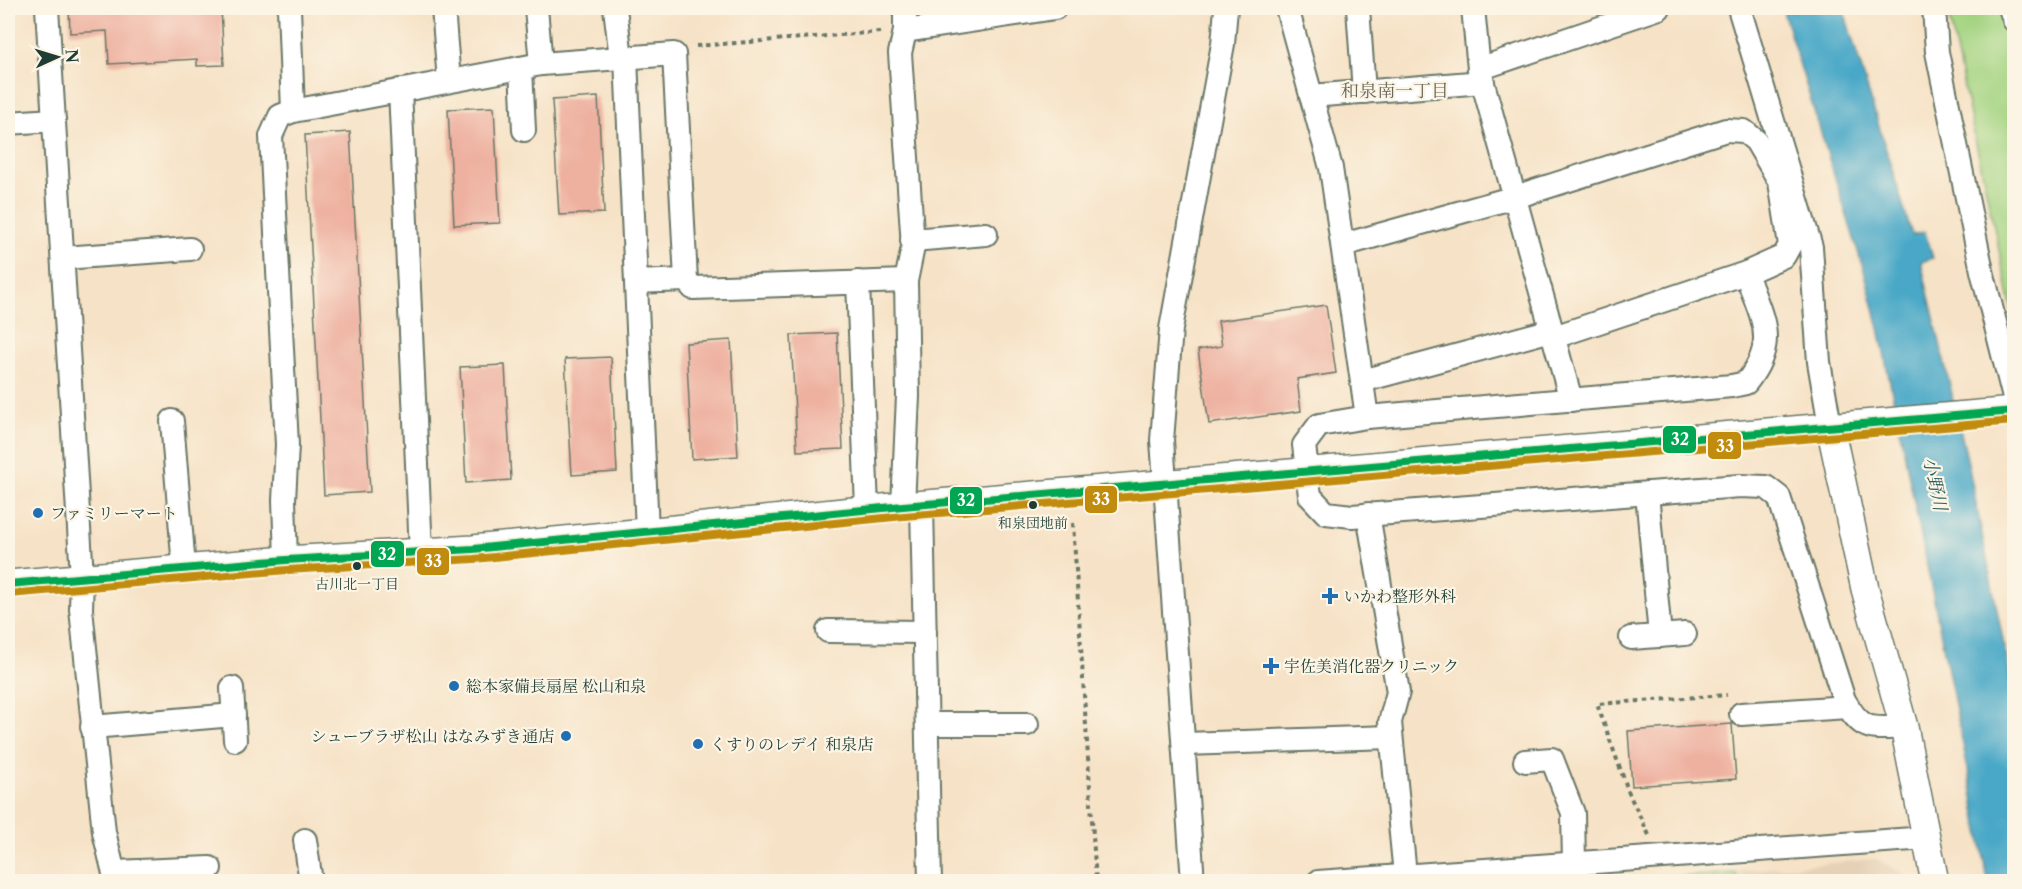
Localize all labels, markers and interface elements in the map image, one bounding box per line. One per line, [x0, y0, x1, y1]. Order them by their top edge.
north arrow [27, 27, 87, 87]
text: N [62, 48, 82, 64]
district label: 和泉南一丁目 [1341, 80, 1449, 102]
line badge: 32 [1662, 425, 1697, 454]
text: 32 [1671, 429, 1689, 449]
line badge: 33 [1707, 431, 1742, 460]
text: 33 [1716, 436, 1734, 456]
water label: 小野川 [1919, 455, 1952, 515]
line badge: 33 [1084, 485, 1118, 514]
line badge: 32 [949, 486, 983, 515]
text: 33 [1092, 489, 1110, 509]
text: 32 [957, 490, 975, 510]
marker: 和泉団地前 [1027, 499, 1039, 511]
place label: ファミリーマート [50, 503, 178, 523]
marker: ファミリーマート [31, 506, 45, 520]
place label: 和泉団地前 [998, 514, 1068, 532]
line badge: 32 [370, 540, 405, 568]
text: 32 [378, 544, 396, 564]
line badge: 33 [416, 547, 450, 576]
text: 33 [424, 551, 442, 571]
marker: 古川北一丁目 [351, 560, 363, 572]
place label: 古川北一丁目 [315, 575, 399, 593]
place label: いかわ整形外科 [1344, 586, 1456, 606]
marker: いかわ整形外科 [1321, 587, 1339, 605]
place label: 宇佐美消化器クリニック [1284, 656, 1459, 676]
marker: 宇佐美消化器クリニック [1262, 657, 1280, 675]
place label: 総本家備長扇屋 松山和泉 [466, 676, 646, 696]
marker: 総本家備長扇屋 松山和泉 [447, 679, 461, 693]
place label: シューブラザ松山 はなみずき通店 [311, 726, 554, 746]
marker: シューブラザ松山 はなみずき通店 [559, 729, 573, 743]
place label: くすりのレデイ 和泉店 [710, 734, 873, 754]
marker: くすりのレデイ 和泉店 [691, 737, 705, 751]

